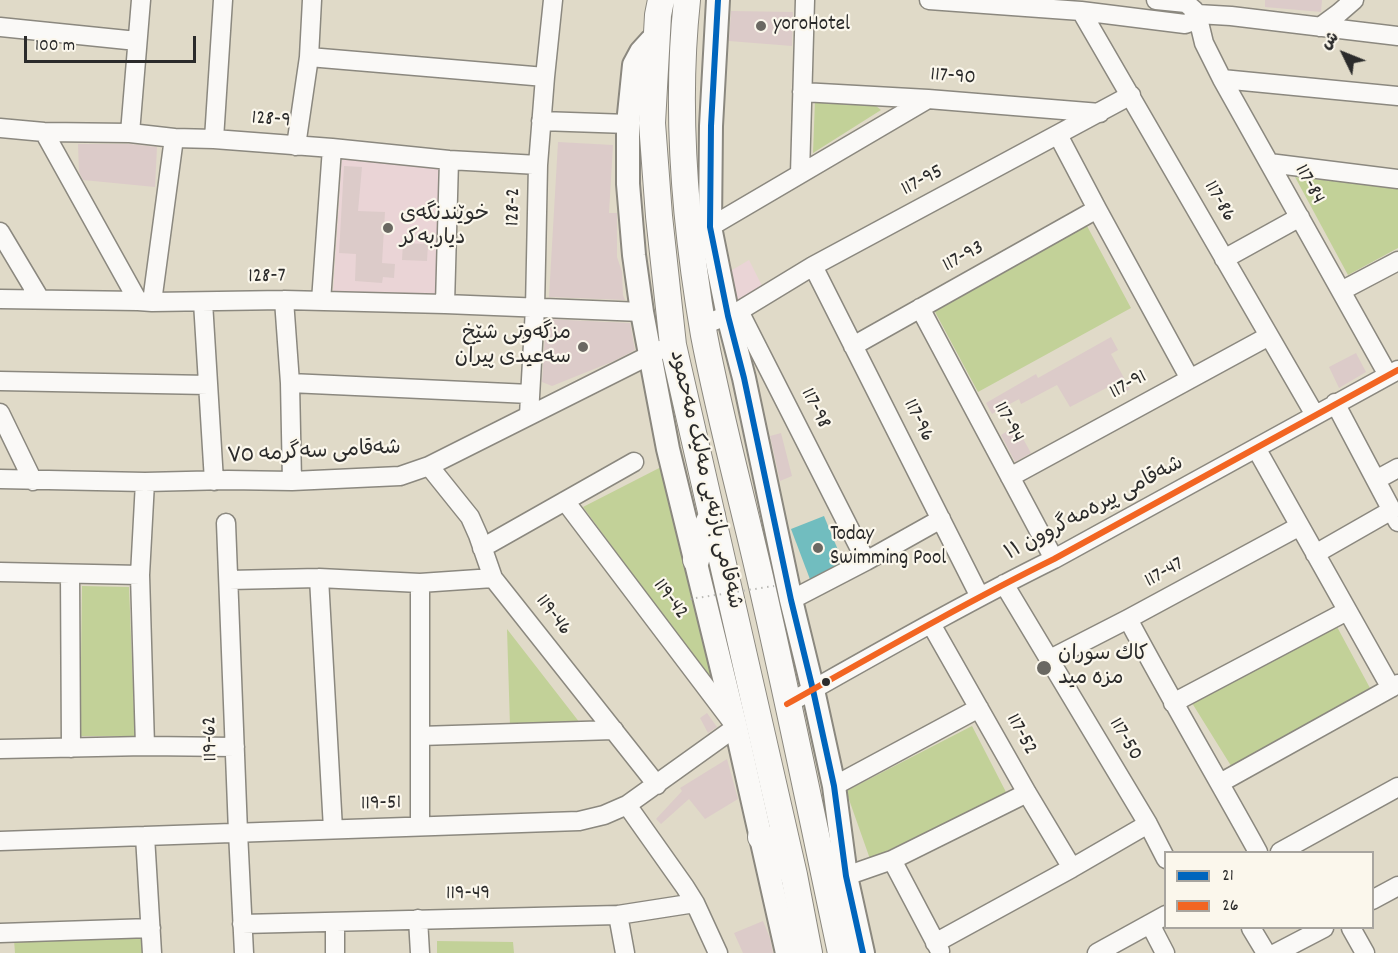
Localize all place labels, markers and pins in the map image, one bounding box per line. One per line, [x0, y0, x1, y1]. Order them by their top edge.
place label: yoroHotel [773, 13, 850, 39]
marker: yoroHotel [754, 19, 768, 33]
place label: خوێندنگەی دیاربەکر [400, 203, 489, 253]
marker: خوێندنگەی دیاربەکر [381, 221, 395, 235]
place label: مزگەوتی شێخ سەعیدی پیران [455, 322, 571, 372]
marker: مزگەوتی شێخ سەعیدی پیران [576, 340, 590, 354]
place label: Today Swimming Pool [830, 523, 946, 573]
marker: Today Swimming Pool [811, 541, 825, 555]
place label: كاك سوران مزه ميد [1058, 643, 1148, 693]
marker: كاك سوران مزه ميد [1035, 659, 1053, 677]
unlabelled marker [820, 676, 832, 688]

